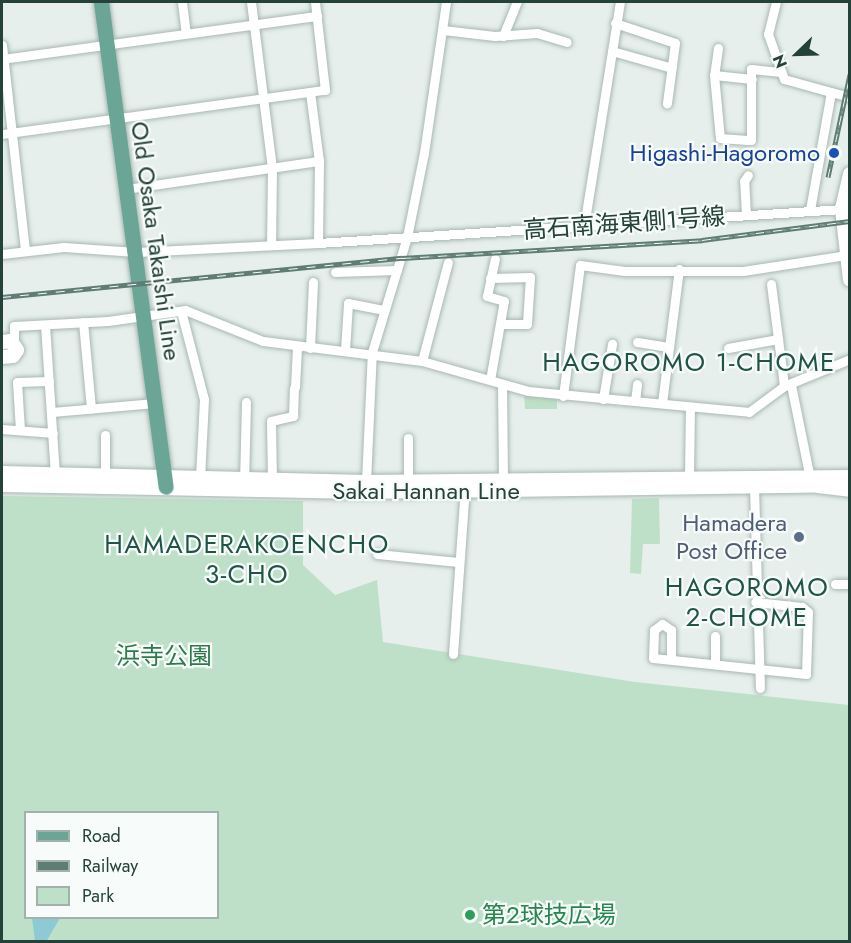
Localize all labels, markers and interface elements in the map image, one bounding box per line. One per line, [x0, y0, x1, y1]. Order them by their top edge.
north arrow [767, 24, 827, 84]
text: N [767, 51, 793, 72]
street label: Old Osaka Takaishi Line [125, 120, 187, 362]
place label: Higashi-Hagoromo [630, 139, 820, 167]
marker: Higashi-Hagoromo [825, 144, 843, 162]
street label: 高石南海東側1号線 [522, 202, 726, 244]
district label: HAGOROMO 1-CHOME [542, 347, 836, 379]
street label: Sakai Hannan Line [332, 477, 520, 505]
place label: Hamadera Post Office [676, 509, 787, 565]
district label: HAMADERAKOENCHO 3-CHO [104, 529, 390, 590]
marker: Hamadera Post Office [792, 530, 806, 544]
district label: HAGOROMO 2-CHOME [665, 572, 829, 634]
park label: 浜寺公園 [116, 642, 212, 670]
legend [24, 811, 219, 919]
text: Road [82, 823, 121, 849]
text: Railway [82, 853, 138, 879]
text: Park [82, 883, 114, 909]
place label: 第2球技広場 [482, 901, 616, 929]
marker: 第2球技広場 [463, 908, 477, 922]

